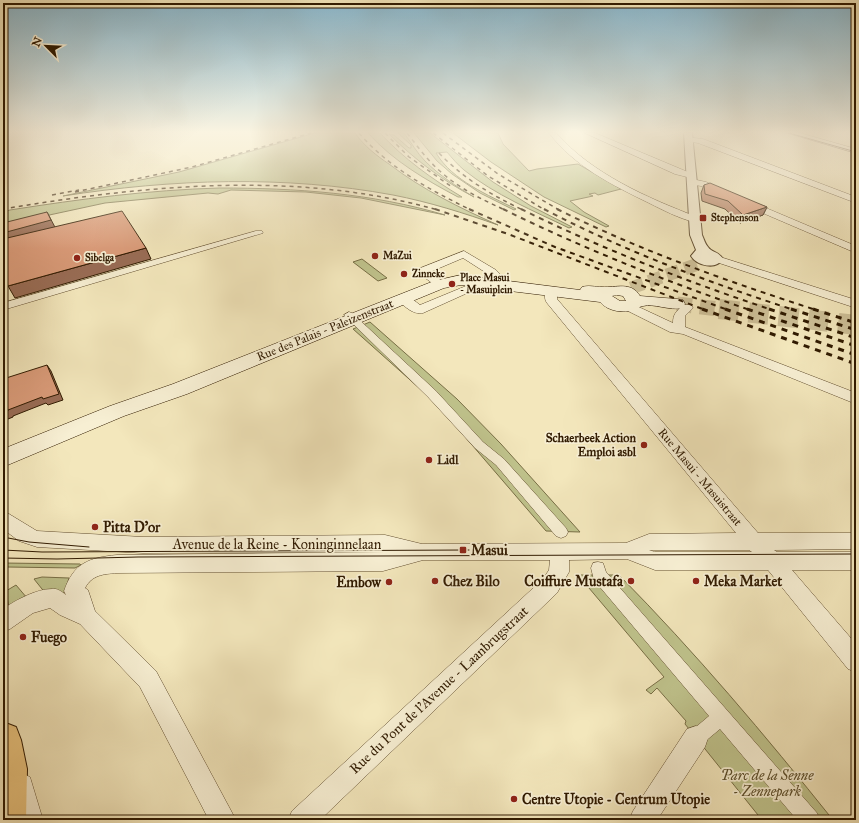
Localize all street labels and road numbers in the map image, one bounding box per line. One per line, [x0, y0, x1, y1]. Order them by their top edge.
street label: Rue des Palais - Paleizenstraat [255, 296, 396, 364]
street label: Rue Masui - Masuistraat [655, 425, 745, 529]
street label: Avenue de la Reine - Koninginnelaan [172, 536, 382, 553]
street label: Rue du Pont de l'Avenue - Laanbrugstraat [346, 603, 532, 777]

